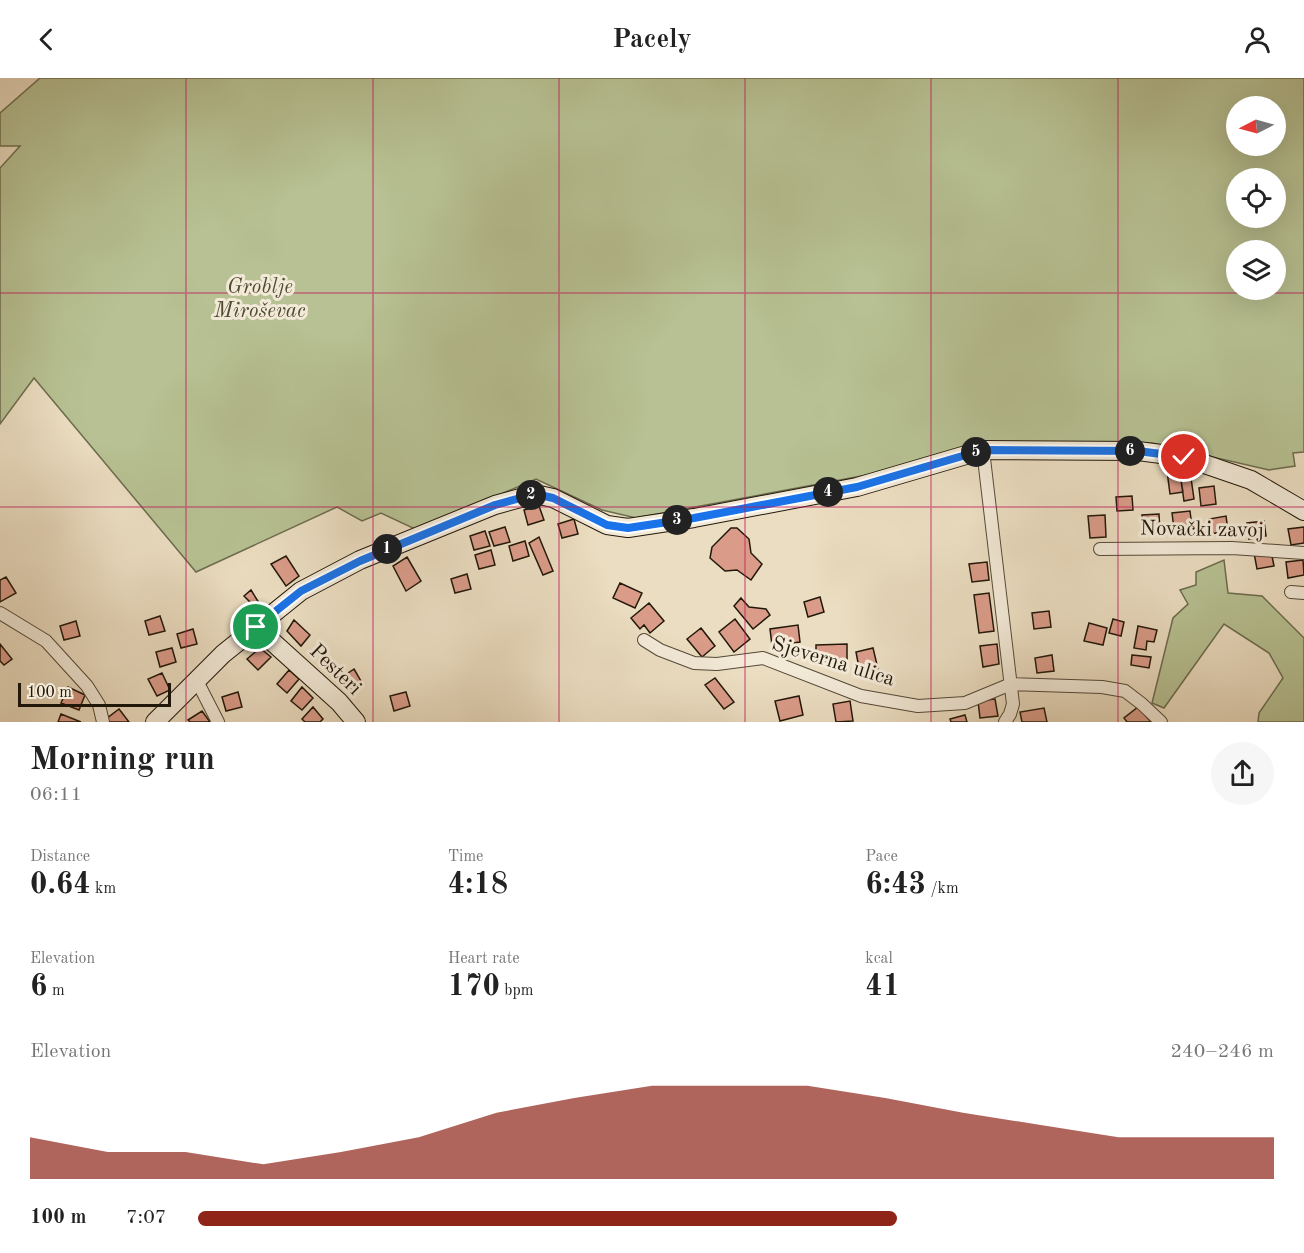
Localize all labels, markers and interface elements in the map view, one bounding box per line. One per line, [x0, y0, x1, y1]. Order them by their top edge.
icon: back [30, 23, 63, 56]
icon: person [1241, 23, 1274, 56]
text: Pacely [612, 26, 692, 53]
north arrow [1226, 96, 1286, 156]
map controls [1226, 96, 1286, 300]
button: locate [1226, 168, 1286, 228]
button: layers [1226, 240, 1286, 300]
park label: Groblje Miroševac [213, 277, 306, 322]
pin [1158, 431, 1209, 482]
pin: 6 [1115, 436, 1145, 466]
pin: 5 [961, 437, 991, 467]
icon: check [1167, 440, 1200, 473]
text: 6 [1125, 443, 1135, 459]
text: 5 [971, 444, 981, 460]
pin: 4 [813, 477, 843, 507]
pin: 2 [516, 480, 546, 510]
text: 4 [823, 484, 833, 500]
text: 2 [526, 487, 536, 503]
pin: 3 [662, 505, 692, 535]
text: 3 [672, 512, 682, 528]
street label: Novački zavoj [1140, 518, 1264, 542]
pin: 1 [372, 534, 402, 564]
text: 1 [382, 541, 392, 557]
pin [230, 601, 281, 652]
icon: arrive [239, 610, 272, 643]
street label: Sjeverna ulica [769, 633, 897, 691]
street label: Pesteri [305, 640, 365, 700]
scale bar [18, 680, 171, 708]
text: 100 m [27, 685, 72, 701]
button: share [1211, 742, 1274, 805]
text: Morning run [30, 744, 215, 777]
text: 06:11 [30, 785, 82, 805]
text: Distance [30, 849, 90, 865]
text: Time [448, 849, 483, 865]
text: Pace [865, 849, 898, 865]
text: 0.64 [30, 870, 91, 900]
text: 4:18 [448, 870, 508, 900]
text: 6:43 [865, 870, 926, 900]
text: km [91, 881, 116, 897]
text: /km [926, 881, 959, 897]
text: Elevation [30, 951, 95, 967]
text: Heart rate [448, 951, 520, 967]
text: kcal [865, 951, 893, 967]
text: 6 [30, 972, 47, 1002]
text: 170 [448, 972, 500, 1002]
text: 41 [865, 972, 900, 1002]
text: m [47, 983, 65, 999]
text: bpm [500, 983, 534, 999]
text: Elevation [30, 1042, 111, 1062]
text: 240–246 m [1171, 1042, 1274, 1062]
text: 100 m [30, 1208, 86, 1228]
text: 7:07 [126, 1208, 166, 1228]

